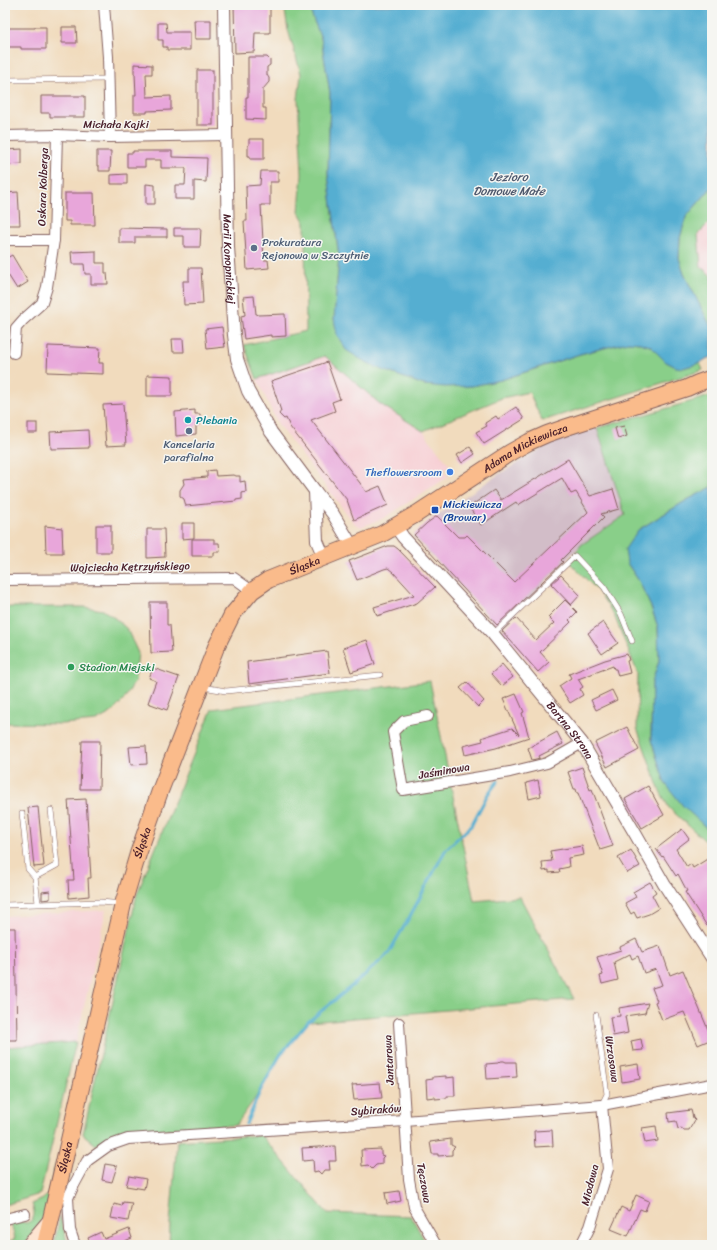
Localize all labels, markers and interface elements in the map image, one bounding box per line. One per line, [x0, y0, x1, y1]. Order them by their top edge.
street label: Michała Kajki [83, 115, 150, 134]
street label: Oskara Kolberga [32, 147, 54, 226]
water label: Jezioro Domowe Małe [473, 166, 547, 202]
street label: Marii Konopnickiej [218, 214, 241, 305]
place label: Prokuratura Rejonowa w Szczytnie [262, 233, 369, 265]
marker: Prokuratura Rejonowa w Szczytnie [249, 243, 259, 253]
place label: Plebania [196, 411, 238, 430]
marker: Plebania [183, 415, 193, 425]
street label: Adama Mickiewicza [478, 418, 571, 478]
marker: Kancelaria parafialna [184, 426, 194, 436]
place label: Kancelaria parafialna [163, 435, 215, 467]
place label: Theflowersroom [365, 463, 443, 482]
marker: Theflowersroom [445, 467, 455, 477]
place label: Mickiewicza (Browar) [443, 495, 502, 527]
marker: Mickiewicza (Browar) [430, 505, 440, 515]
street label: Śląska [286, 550, 323, 580]
street label: Wojciecha Kętrzyńskiego [70, 556, 191, 578]
place label: Stadion Miejski [79, 658, 155, 677]
marker: Stadion Miejski [66, 662, 76, 672]
street label: Bartna Strona [542, 697, 599, 763]
street label: Jaśminowa [416, 757, 472, 785]
street label: Śląska [128, 824, 156, 861]
street label: Jantarowa [378, 1034, 400, 1086]
street label: Wrzosowa [599, 1034, 625, 1084]
street label: Sybiraków [350, 1099, 402, 1121]
street label: Śląska [52, 1139, 78, 1175]
street label: Tęczowa [411, 1162, 437, 1205]
street label: Miodowa [576, 1162, 604, 1208]

